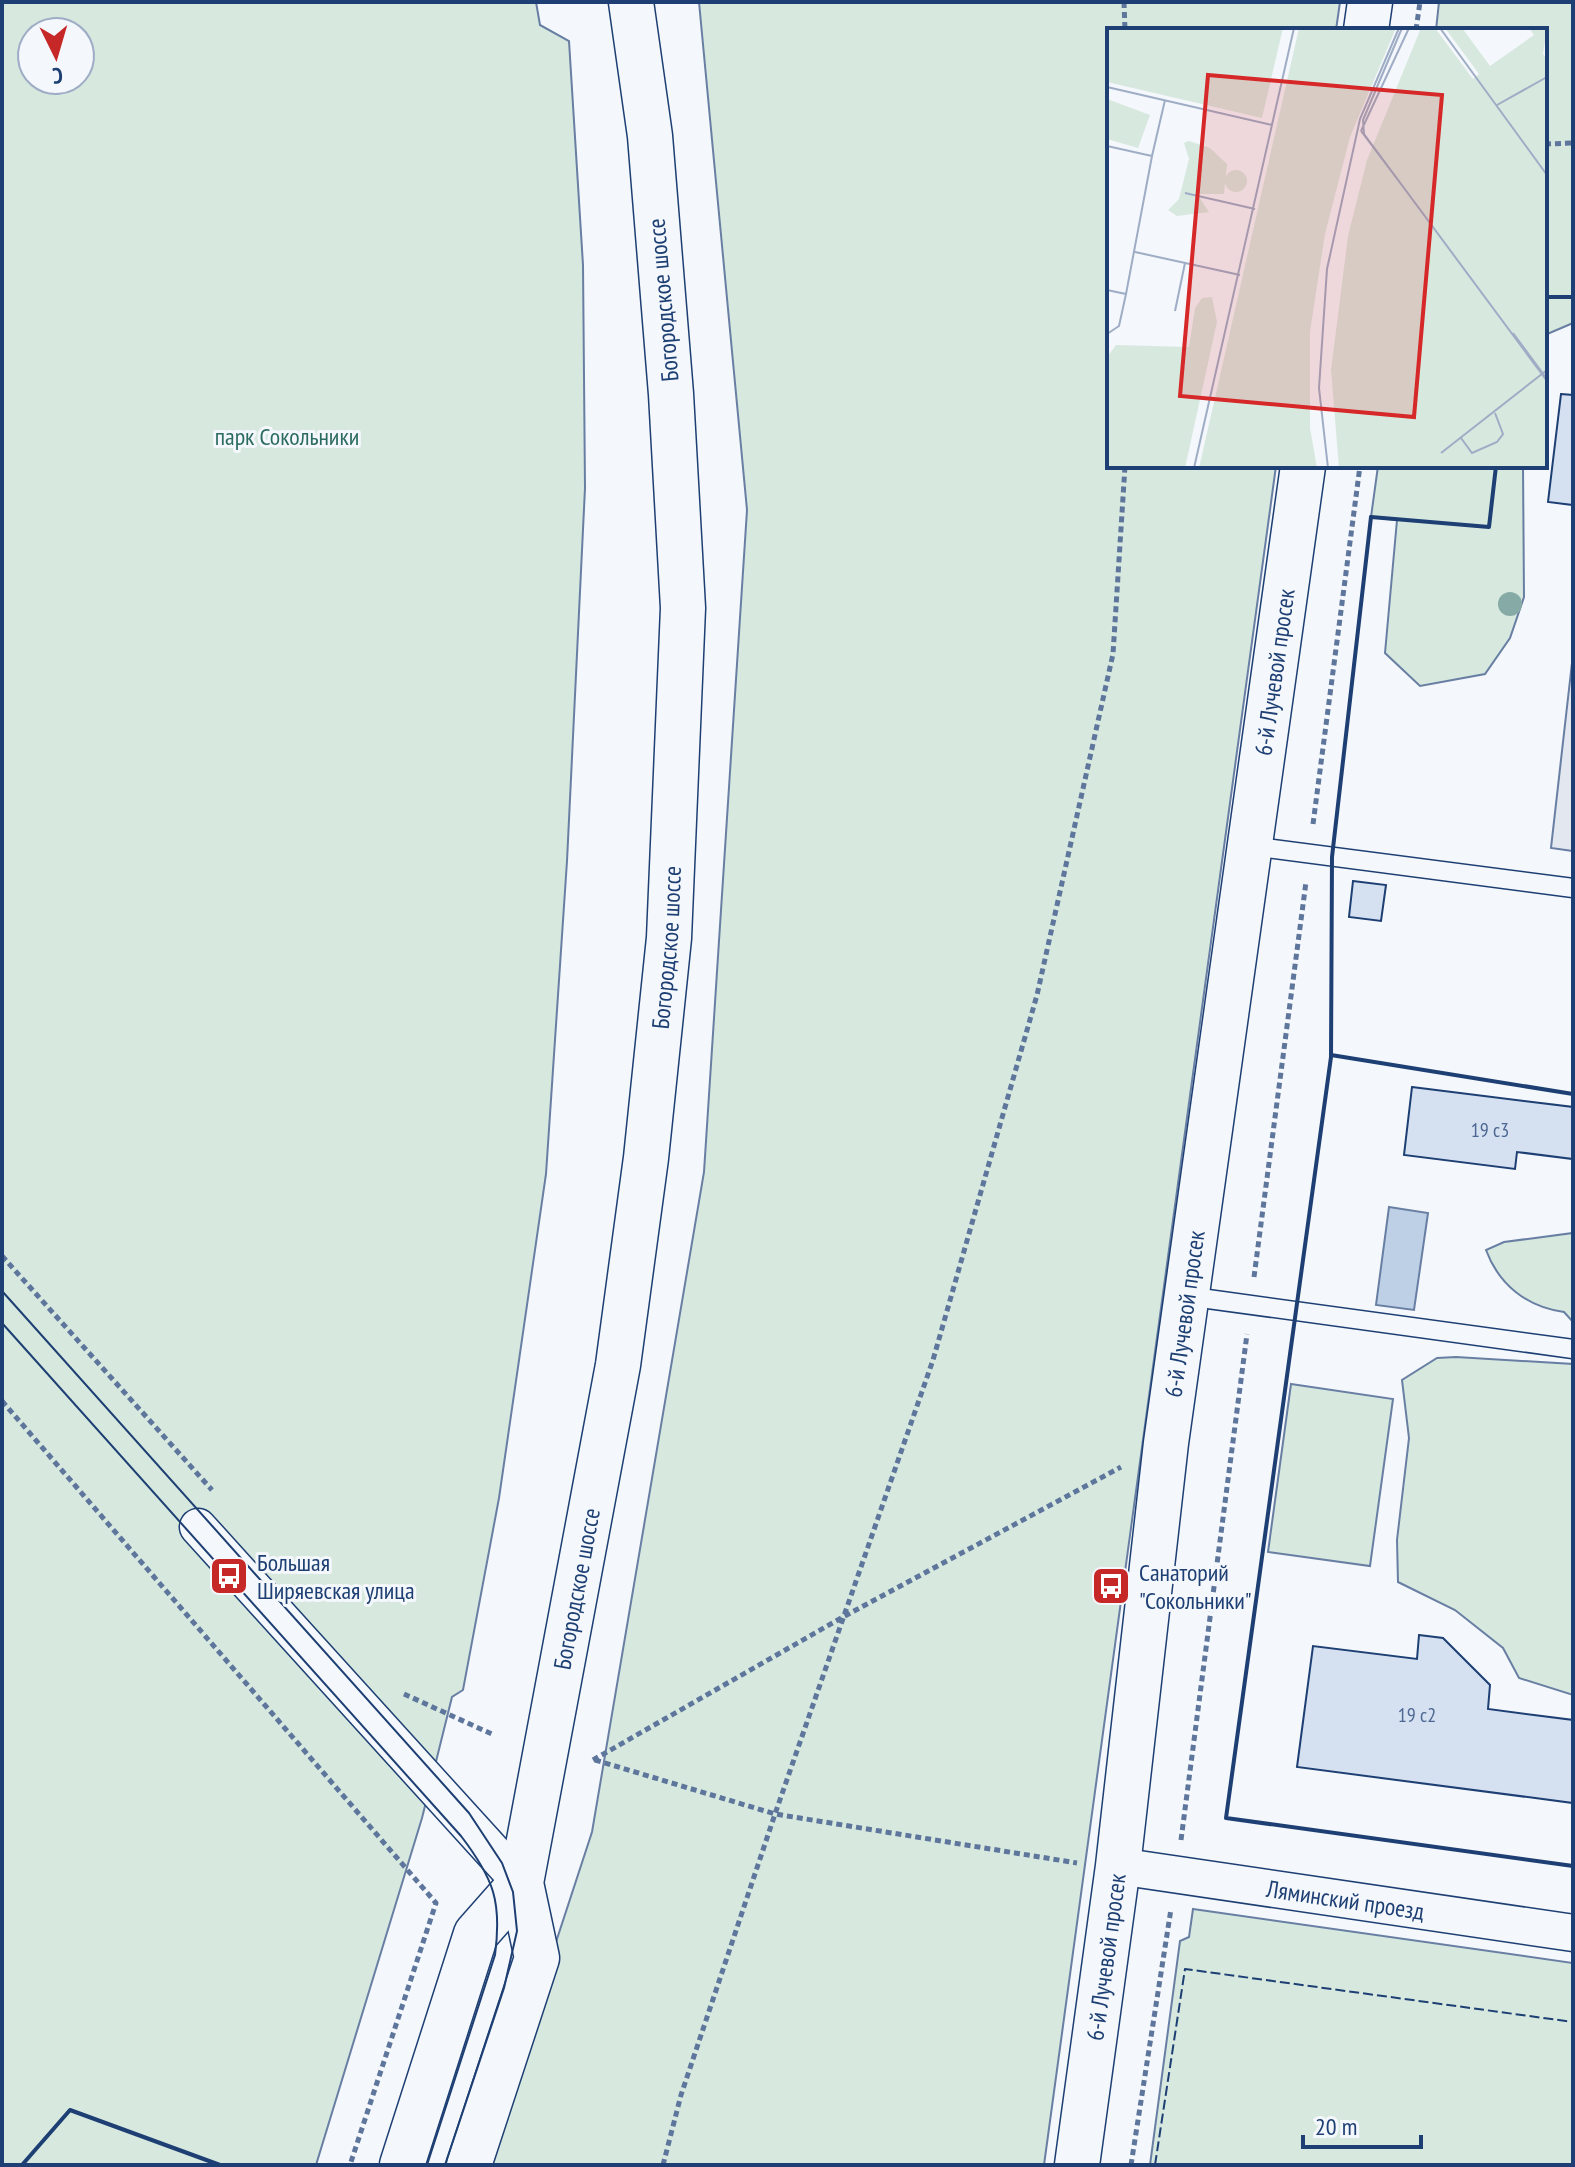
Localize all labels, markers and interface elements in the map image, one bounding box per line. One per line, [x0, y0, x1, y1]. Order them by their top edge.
north arrow [16, 16, 96, 96]
inset map [1107, 28, 1547, 468]
text: С [52, 62, 64, 90]
street label: Богородское шоссе [640, 217, 686, 383]
park label: парк Сокольники [215, 421, 359, 452]
street label: 6-й Лучевой просек [1247, 586, 1301, 757]
street label: Богородское шоссе [644, 865, 688, 1031]
house number: 19 с3 [1471, 1117, 1509, 1143]
street label: 6-й Лучевой просек [1157, 1228, 1211, 1399]
street label: Богородское шоссе [546, 1505, 606, 1672]
place label: Большая Ширяевская улица [257, 1547, 415, 1606]
bus stop icon: Большая Ширяевская улица [208, 1555, 250, 1597]
place label: Санаторий "Сокольники" [1139, 1557, 1252, 1616]
bus stop icon: Санаторий "Сокольники" [1090, 1565, 1132, 1607]
house number: 19 с2 [1398, 1702, 1436, 1728]
street label: 6-й Лучевой просек [1079, 1871, 1132, 2042]
street label: Ляминский проезд [1264, 1872, 1427, 1926]
scale bar [1303, 2099, 1421, 2149]
text: 20 m [1315, 2111, 1357, 2142]

